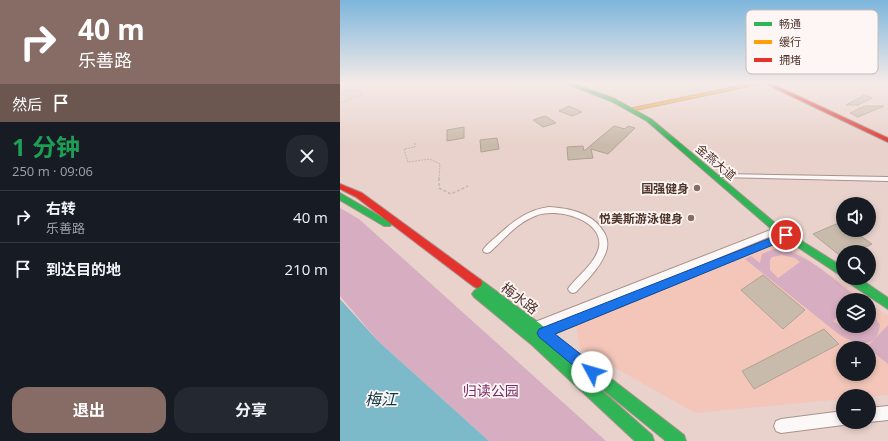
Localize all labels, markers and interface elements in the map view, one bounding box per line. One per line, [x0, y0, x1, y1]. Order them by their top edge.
text: 40 m [78, 10, 145, 48]
legend [746, 10, 878, 74]
icon: right [12, 16, 64, 68]
text: 畅通 [779, 16, 801, 31]
text: 缓行 [779, 34, 801, 49]
text: 乐善路 [78, 48, 132, 72]
text: 拥堵 [779, 52, 801, 67]
icon: arrive [50, 92, 72, 114]
text: 然后 [12, 94, 42, 114]
text: 1 分钟 [12, 130, 80, 163]
button: close [286, 135, 328, 177]
street label: 金燕大道 [692, 140, 740, 184]
text: 250 m · 09:06 [12, 162, 93, 180]
place label: 国强健身 [641, 180, 689, 197]
marker: 国强健身 [692, 183, 702, 193]
map controls [836, 197, 876, 429]
button: sound [836, 197, 876, 237]
text: 右转 [46, 198, 76, 218]
icon: right [12, 206, 34, 228]
text: 40 m [293, 207, 328, 227]
place label: 悦美斯游泳健身 [599, 210, 683, 227]
marker: 悦美斯游泳健身 [686, 213, 696, 223]
pin [769, 218, 803, 252]
text: 乐善路 [46, 219, 85, 237]
icon: arrive [775, 224, 797, 246]
button: search [836, 245, 876, 285]
icon: arrive [12, 258, 34, 280]
text: 到达目的地 [46, 259, 121, 279]
text: 210 m [284, 259, 328, 279]
street label: 梅水路 [498, 278, 542, 318]
button: layers [836, 293, 876, 333]
button: + [836, 341, 876, 381]
position arrow [571, 351, 613, 393]
park label: 归读公园 [463, 381, 519, 400]
button: 退出 [12, 387, 166, 433]
button: 分享 [174, 387, 328, 433]
water label: 梅江 [365, 388, 399, 410]
button: − [836, 389, 876, 429]

